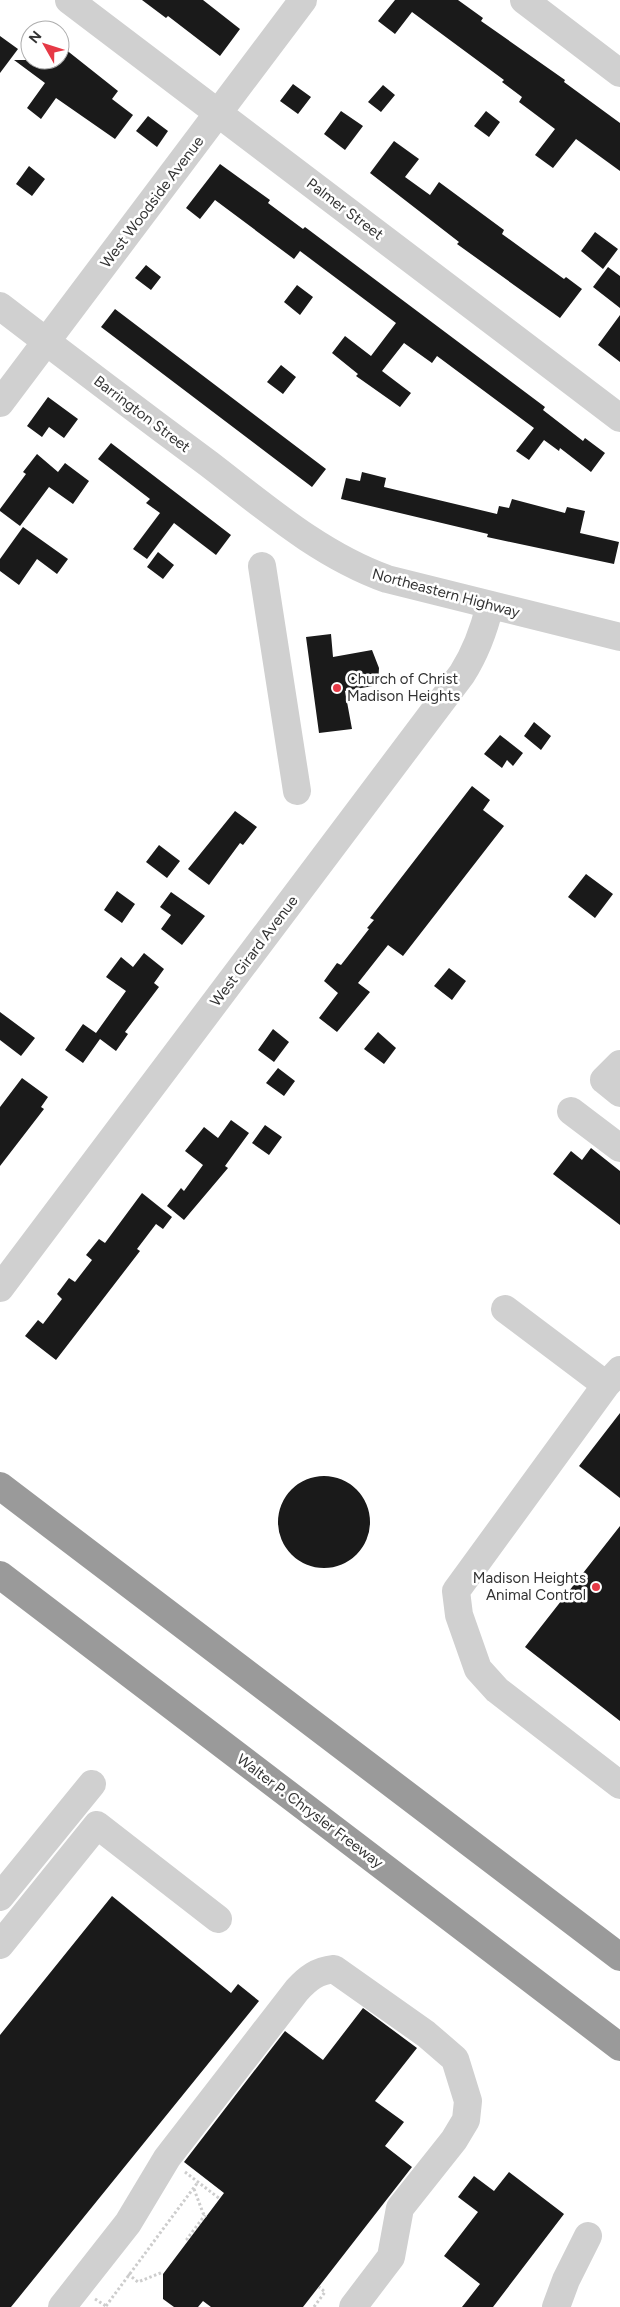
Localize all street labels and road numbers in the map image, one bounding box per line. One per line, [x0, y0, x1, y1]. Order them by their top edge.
street label: West Woodside Avenue [97, 133, 207, 271]
street label: Palmer Street [303, 174, 387, 244]
street label: Barrington Street [90, 372, 194, 456]
street label: Northeastern Highway [370, 565, 522, 621]
street label: West Girard Avenue [206, 892, 302, 1010]
street label: Walter P. Chrysler Freeway [233, 1750, 387, 1872]

